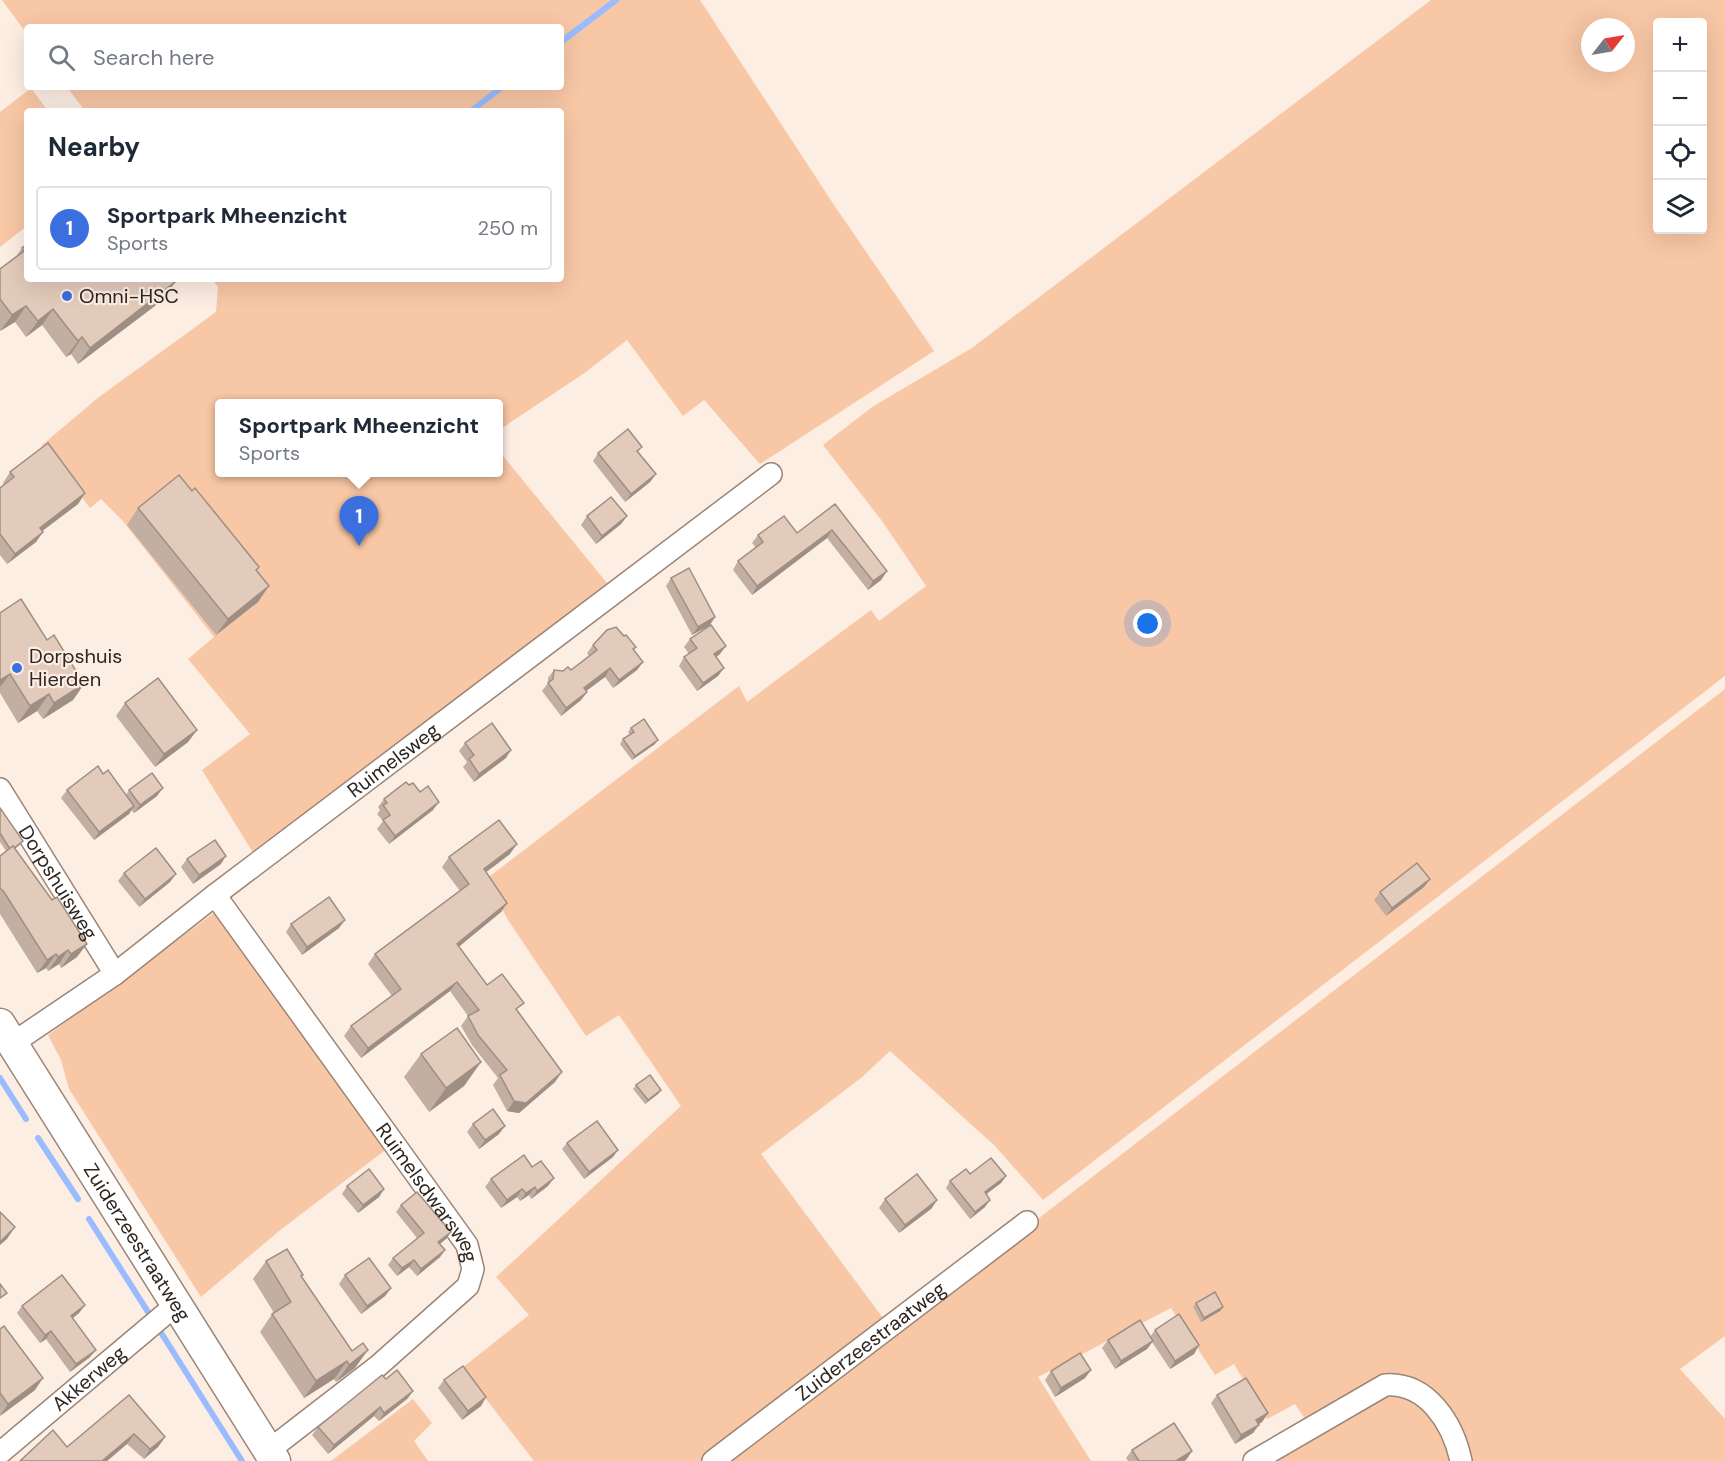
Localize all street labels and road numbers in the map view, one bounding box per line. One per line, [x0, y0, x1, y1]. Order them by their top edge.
street label: Ruimelsweg [342, 717, 444, 803]
street label: Dorpshuisweg [13, 820, 104, 945]
street label: Ruimelsdwarsweg [370, 1118, 484, 1265]
street label: Zuiderzeestraatweg [78, 1158, 197, 1326]
street label: Zuiderzeestraatweg [790, 1276, 951, 1407]
street label: Akkerweg [46, 1340, 131, 1417]

